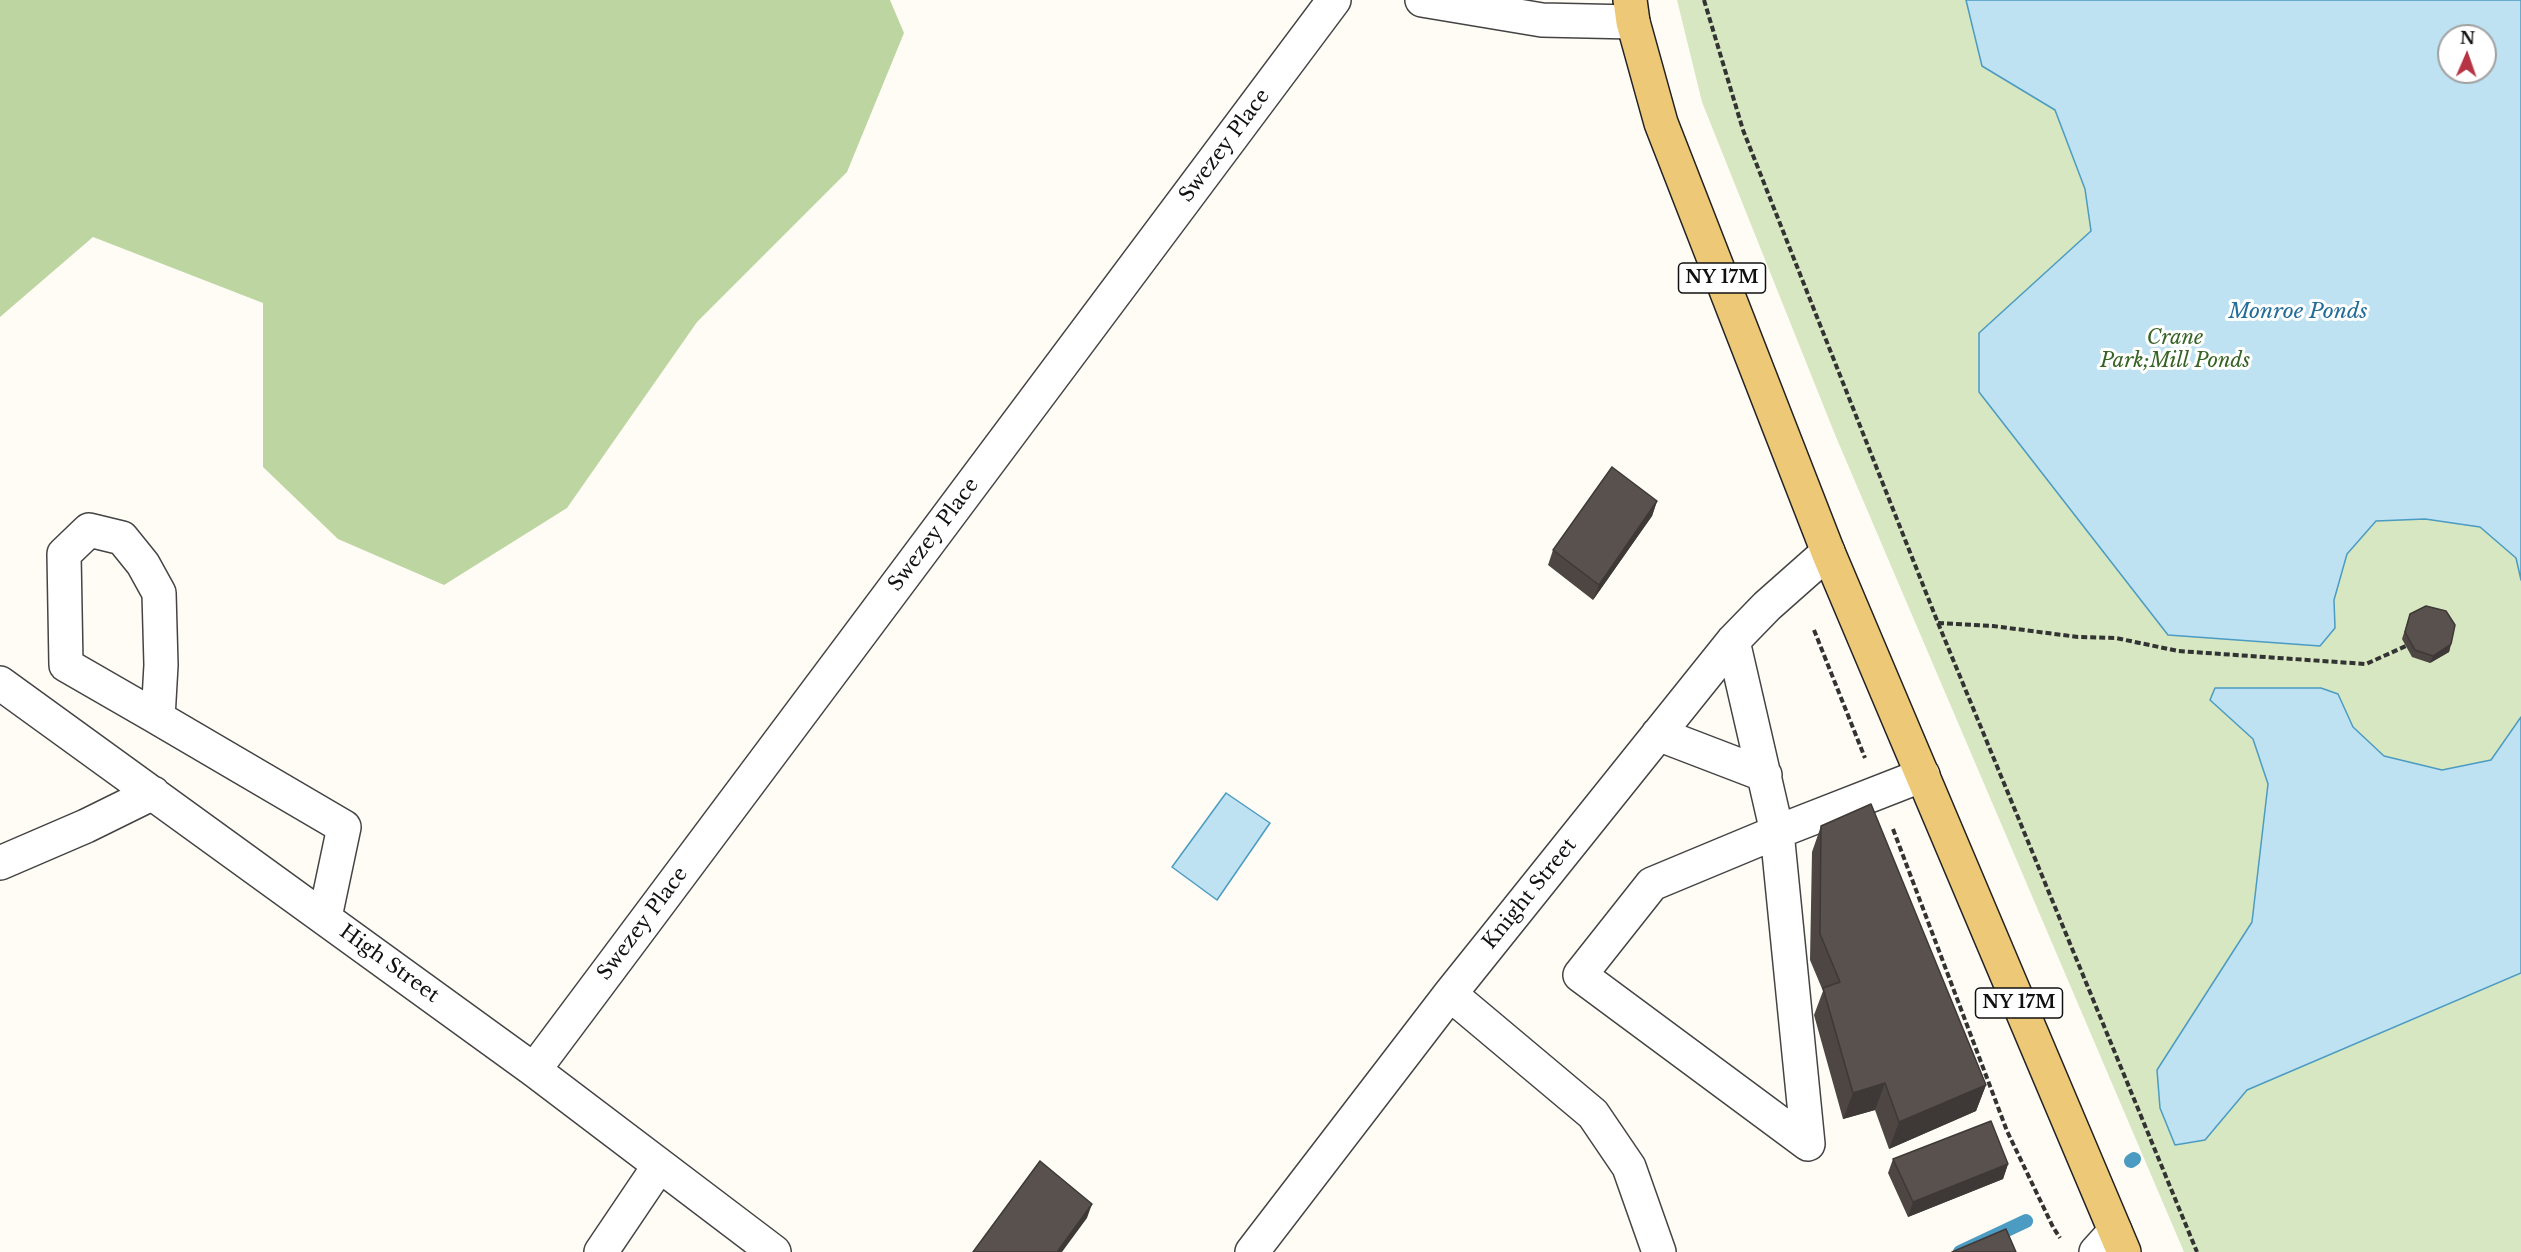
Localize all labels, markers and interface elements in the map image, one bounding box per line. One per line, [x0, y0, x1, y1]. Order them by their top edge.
north arrow [2437, 24, 2497, 84]
text: N [2460, 28, 2475, 48]
street label: Swezey Place [1175, 85, 1275, 207]
road number: NY 17M [1678, 263, 1766, 293]
water label: Monroe Ponds [2229, 299, 2367, 325]
park label: Crane Park;Mill Ponds [2100, 326, 2250, 373]
street label: Swezey Place [884, 474, 984, 596]
street label: Knight Street [1478, 834, 1582, 954]
street label: Swezey Place [593, 863, 693, 985]
street label: High Street [335, 920, 443, 1008]
road number: NY 17M [1976, 988, 2062, 1018]

